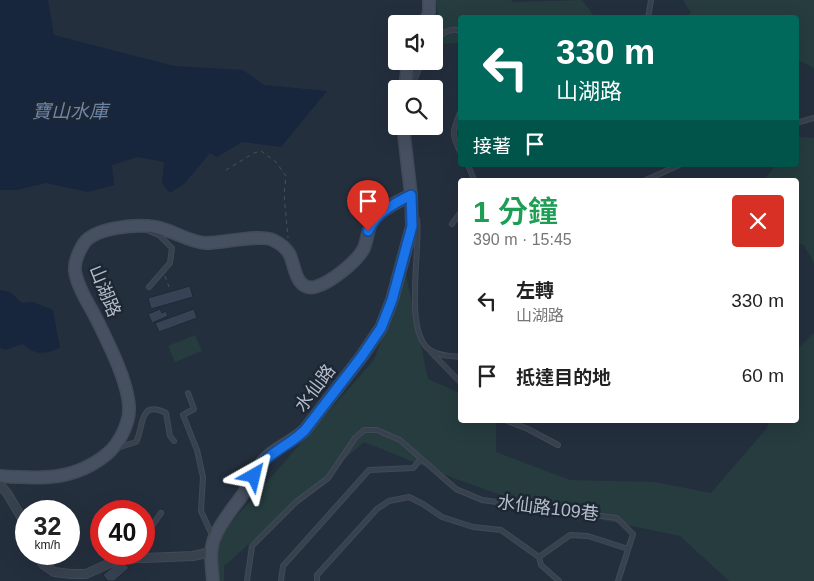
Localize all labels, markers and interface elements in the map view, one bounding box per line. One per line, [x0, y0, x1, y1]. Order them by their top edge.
map controls [388, 15, 443, 135]
button: sound [388, 15, 443, 70]
text: 330 m [556, 32, 655, 71]
icon: left [473, 35, 538, 100]
text: 山湖路 [556, 79, 622, 104]
button: search [388, 80, 443, 135]
water label: 寶山水庫 [32, 101, 111, 122]
icon: arrive [521, 130, 549, 158]
text: 接著 [473, 136, 511, 157]
pin [347, 180, 389, 231]
icon: arrive [354, 187, 382, 215]
text: 1 分鐘 [473, 195, 558, 228]
button: close [732, 195, 784, 247]
text: 390 m · 15:45 [473, 231, 572, 248]
street label: 山湖路 [86, 262, 124, 320]
text: 左轉 [516, 280, 554, 301]
icon: left [473, 287, 501, 315]
text: 330 m [731, 290, 784, 311]
text: 山湖路 [516, 307, 564, 324]
street label: 水仙路 [291, 360, 339, 416]
icon: arrive [473, 362, 501, 390]
text: 60 m [742, 365, 784, 386]
text: 抵達目的地 [516, 367, 611, 388]
position arrow [227, 449, 279, 501]
street label: 水仙路109巷 [496, 492, 600, 524]
speed limit sign: 40 [90, 500, 155, 565]
text: 32 [34, 512, 61, 540]
text: km/h [34, 538, 61, 552]

